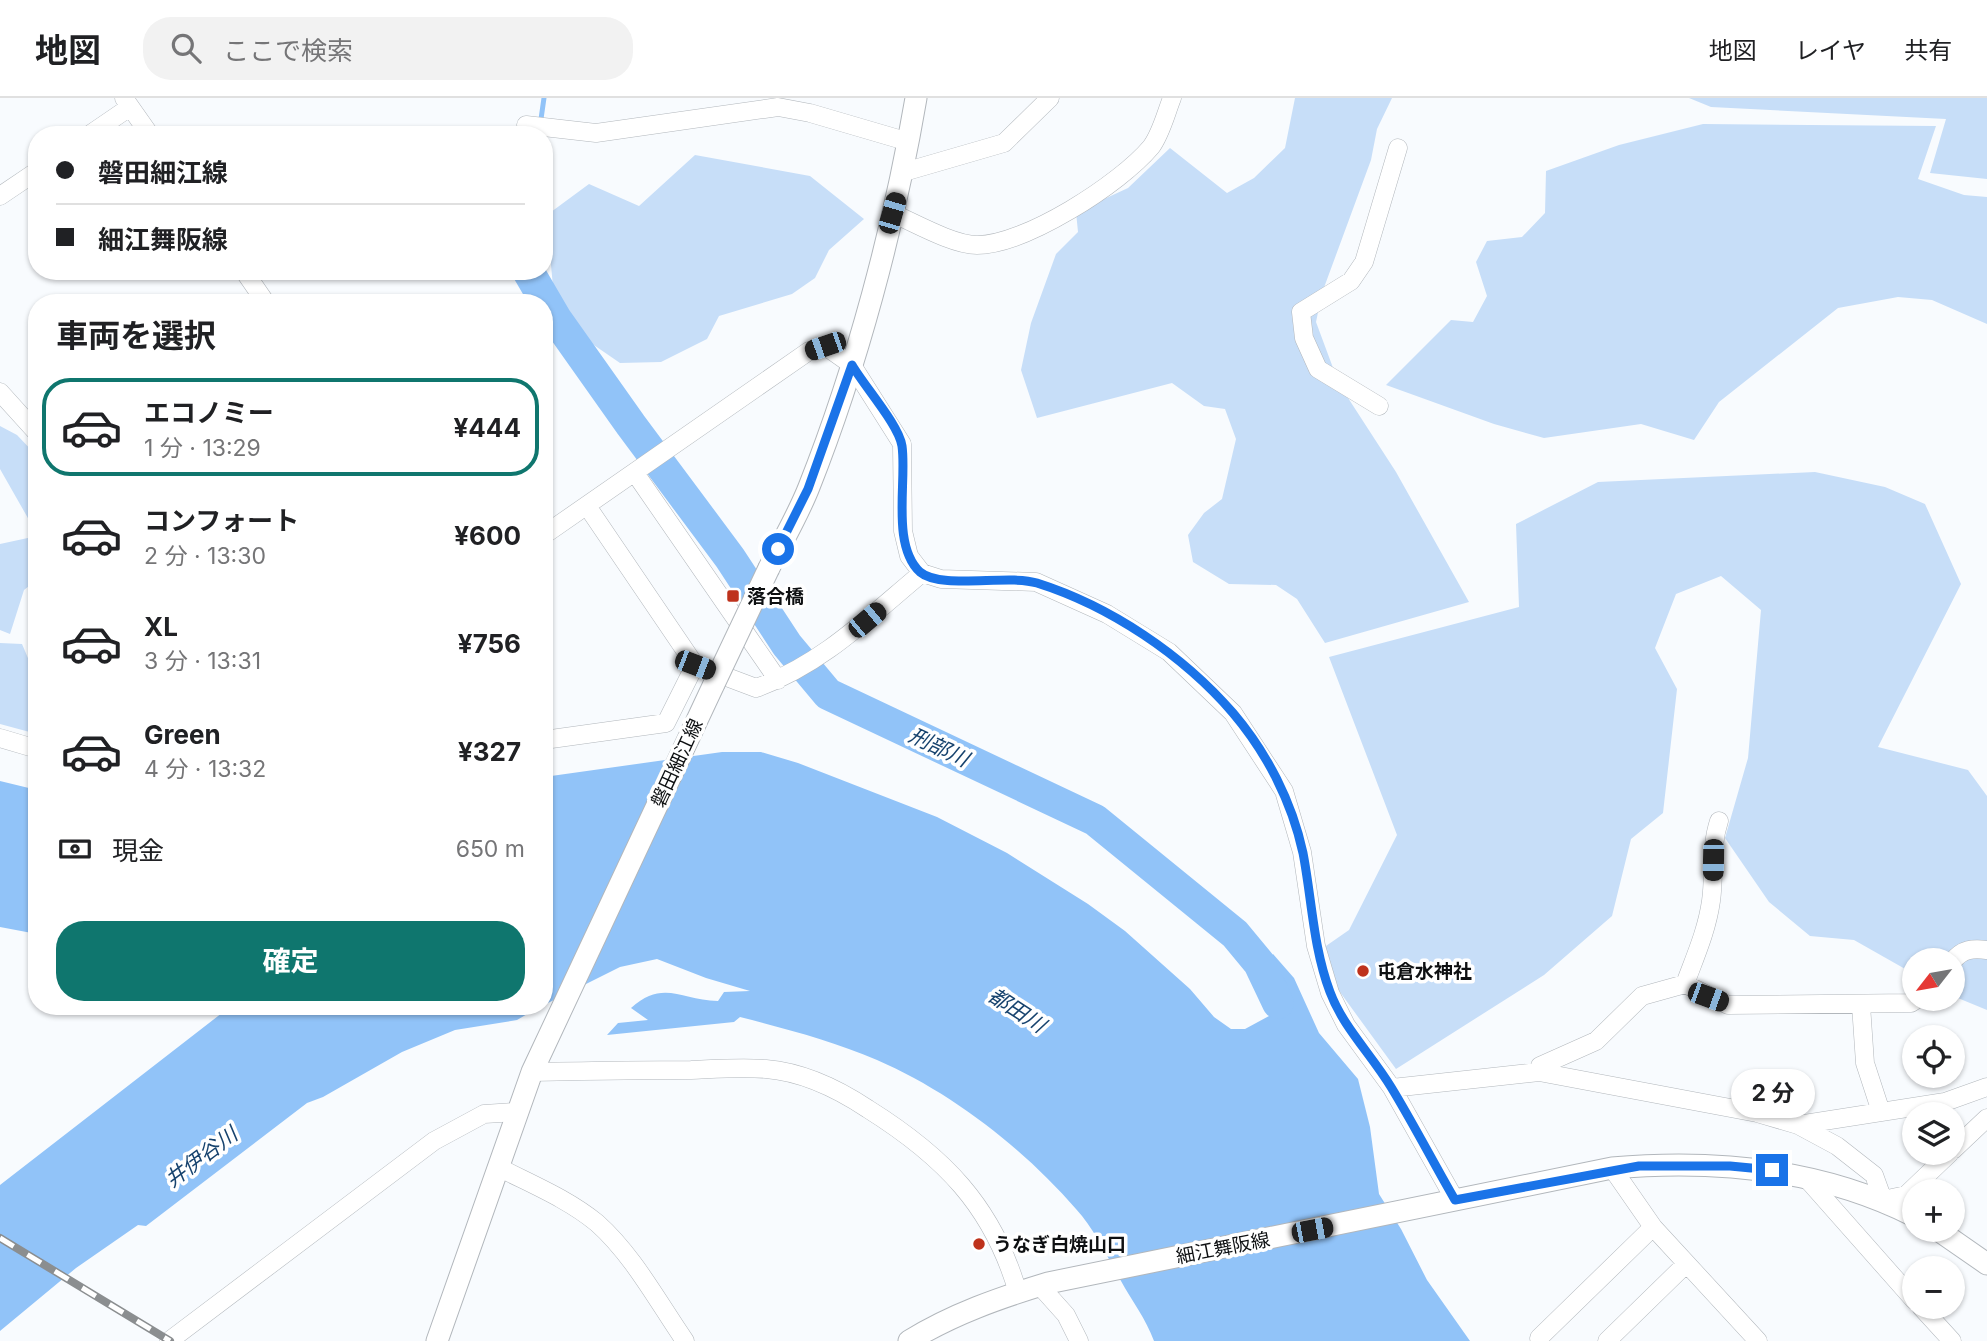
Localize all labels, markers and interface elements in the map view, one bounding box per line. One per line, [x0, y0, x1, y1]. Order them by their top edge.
search box [143, 17, 633, 80]
icon: search [167, 29, 205, 67]
text: 地図 [35, 30, 101, 70]
text: ここで検索 [223, 35, 353, 66]
text: 地図 [1709, 36, 1757, 65]
text: レイヤ [1795, 36, 1866, 65]
text: 共有 [1904, 36, 1952, 65]
text: 磐田細江線 [98, 157, 228, 188]
car [877, 190, 908, 236]
text: 細江舞阪線 [98, 224, 228, 255]
text: 車両を選択 [56, 316, 216, 355]
car [802, 329, 849, 363]
icon: car [60, 396, 123, 459]
text: エコノミー [144, 397, 274, 428]
text: ¥444 [453, 412, 521, 443]
text: 1 分 · 13:29 [144, 434, 261, 462]
icon: car [60, 504, 123, 567]
text: コンフォート [144, 505, 299, 536]
text: ¥600 [454, 520, 521, 551]
route start [762, 533, 794, 565]
text: 2 分 · 13:30 [144, 542, 266, 570]
place label: 落合橋 [747, 585, 804, 608]
marker: 落合橋 [725, 588, 741, 604]
car [845, 598, 890, 642]
text: XL [144, 611, 178, 642]
icon: car [60, 612, 123, 675]
text: ¥756 [458, 628, 521, 659]
text: 3 分 · 13:31 [144, 647, 261, 675]
car [672, 648, 719, 682]
street label: 磐田細江線 [646, 715, 708, 811]
text: Green [144, 719, 221, 750]
icon: car [60, 720, 123, 783]
water label: 刑部川 [905, 722, 975, 772]
text: ¥327 [458, 736, 521, 767]
text: 4 分 · 13:32 [144, 755, 266, 783]
icon: cash [56, 830, 94, 868]
text: 現金 [112, 835, 164, 866]
text: 650 m [456, 835, 525, 863]
car [1703, 839, 1724, 881]
button: 確定 [56, 921, 525, 1001]
north arrow [1902, 948, 1965, 1012]
map controls [1902, 948, 1965, 1319]
place label: 屯倉水神社 [1377, 960, 1472, 983]
marker: 屯倉水神社 [1355, 963, 1371, 979]
car [1685, 980, 1732, 1014]
water label: 都田川 [984, 982, 1052, 1039]
button: locate [1902, 1025, 1965, 1088]
callout: 2 分 [1730, 1068, 1814, 1118]
text: 2 分 [1752, 1079, 1794, 1107]
button: layers [1902, 1102, 1965, 1165]
water label: 井伊谷川 [160, 1121, 244, 1192]
route end [1756, 1154, 1788, 1186]
button: + [1902, 1179, 1965, 1242]
car [1290, 1216, 1335, 1244]
street label: 細江舞阪線 [1174, 1228, 1272, 1268]
place label: うなぎ白焼山口 [993, 1233, 1126, 1256]
marker: うなぎ白焼山口 [971, 1236, 987, 1252]
button: − [1902, 1256, 1965, 1319]

